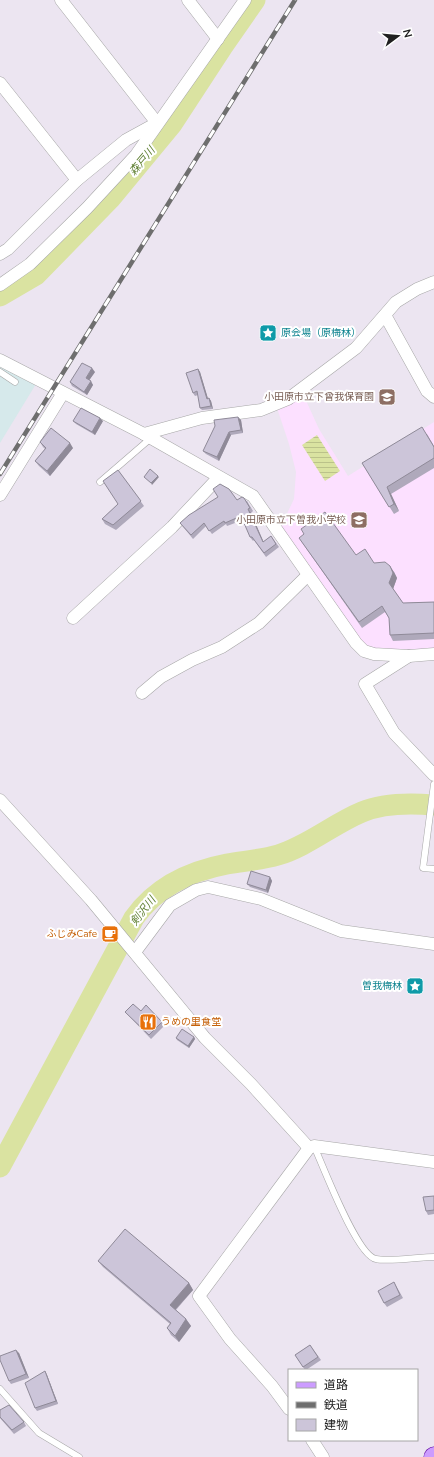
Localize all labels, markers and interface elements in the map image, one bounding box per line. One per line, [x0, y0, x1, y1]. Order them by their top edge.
north arrow [378, 16, 418, 56]
text: N [399, 27, 415, 39]
water label: 森戸川 [126, 143, 159, 178]
place icon: 原会場（原梅林） [258, 323, 278, 343]
place label: 原会場（原梅林） [281, 326, 361, 340]
school or university icon: 小田原市立下曾我保育園 [377, 387, 397, 407]
place label: 小田原市立下曾我保育園 [264, 390, 374, 404]
school or university icon: 小田原市立下曽我小学校 [349, 510, 369, 530]
place label: 小田原市立下曽我小学校 [236, 513, 346, 527]
water label: 剣沢川 [127, 893, 160, 929]
cafe icon: ふじみCafe [100, 924, 120, 944]
place label: ふじみCafe [47, 927, 97, 941]
place icon: 曽我梅林 [405, 976, 425, 996]
place label: 曽我梅林 [362, 979, 402, 993]
restaurant icon: うめの里食堂 [138, 1012, 158, 1032]
place label: うめの里食堂 [161, 1015, 221, 1029]
legend [288, 1369, 418, 1441]
text: 道路 [324, 1377, 348, 1393]
text: 鉄道 [324, 1397, 348, 1413]
text: 建物 [324, 1417, 348, 1433]

